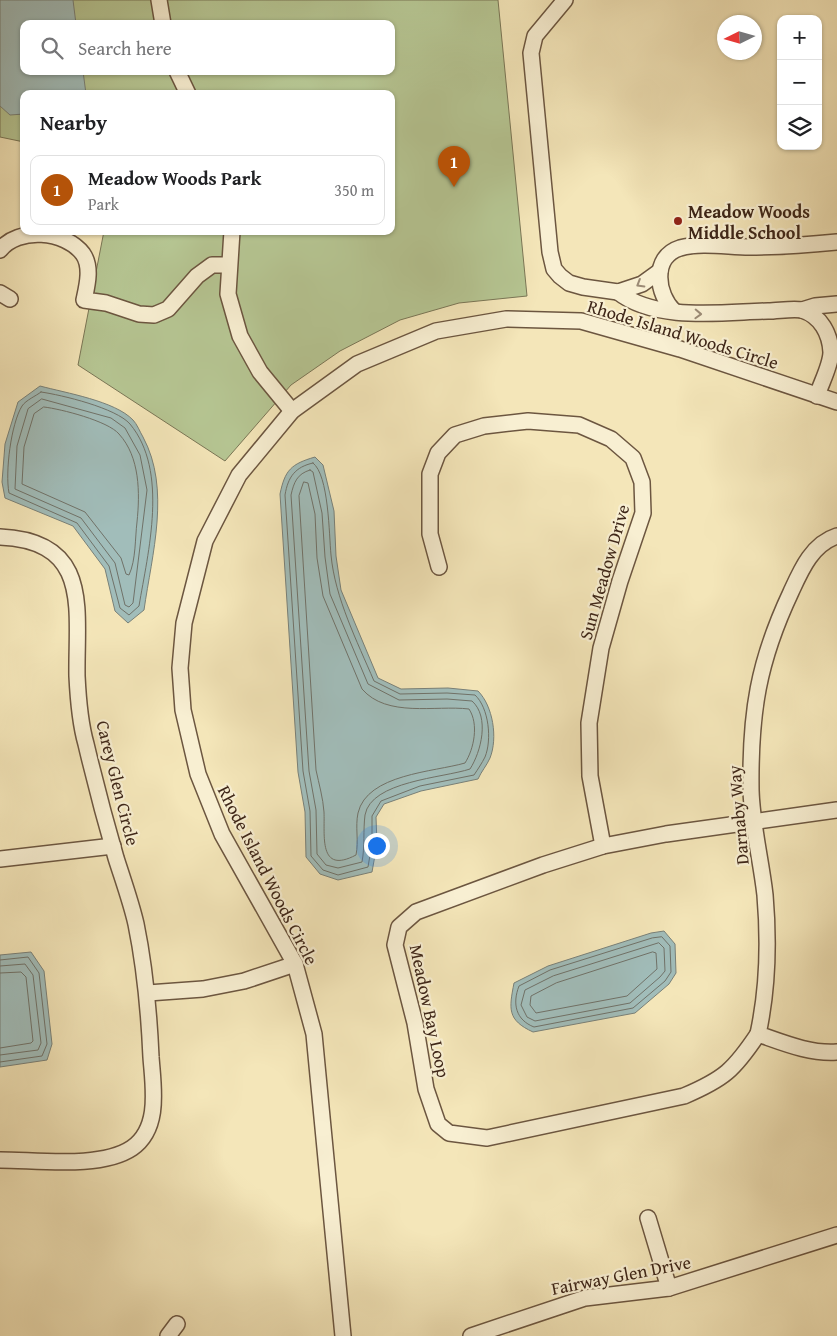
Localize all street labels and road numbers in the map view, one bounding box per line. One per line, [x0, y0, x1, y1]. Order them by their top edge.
street label: Rhode Island Woods Circle [584, 292, 782, 376]
street label: Sun Meadow Drive [572, 501, 636, 643]
street label: Carey Glen Circle [89, 718, 147, 848]
street label: Darnaby Way [720, 764, 756, 866]
street label: Rhode Island Woods Circle [211, 780, 325, 970]
street label: Meadow Bay Loop [403, 942, 457, 1080]
street label: Fairway Glen Drive [549, 1248, 693, 1302]

